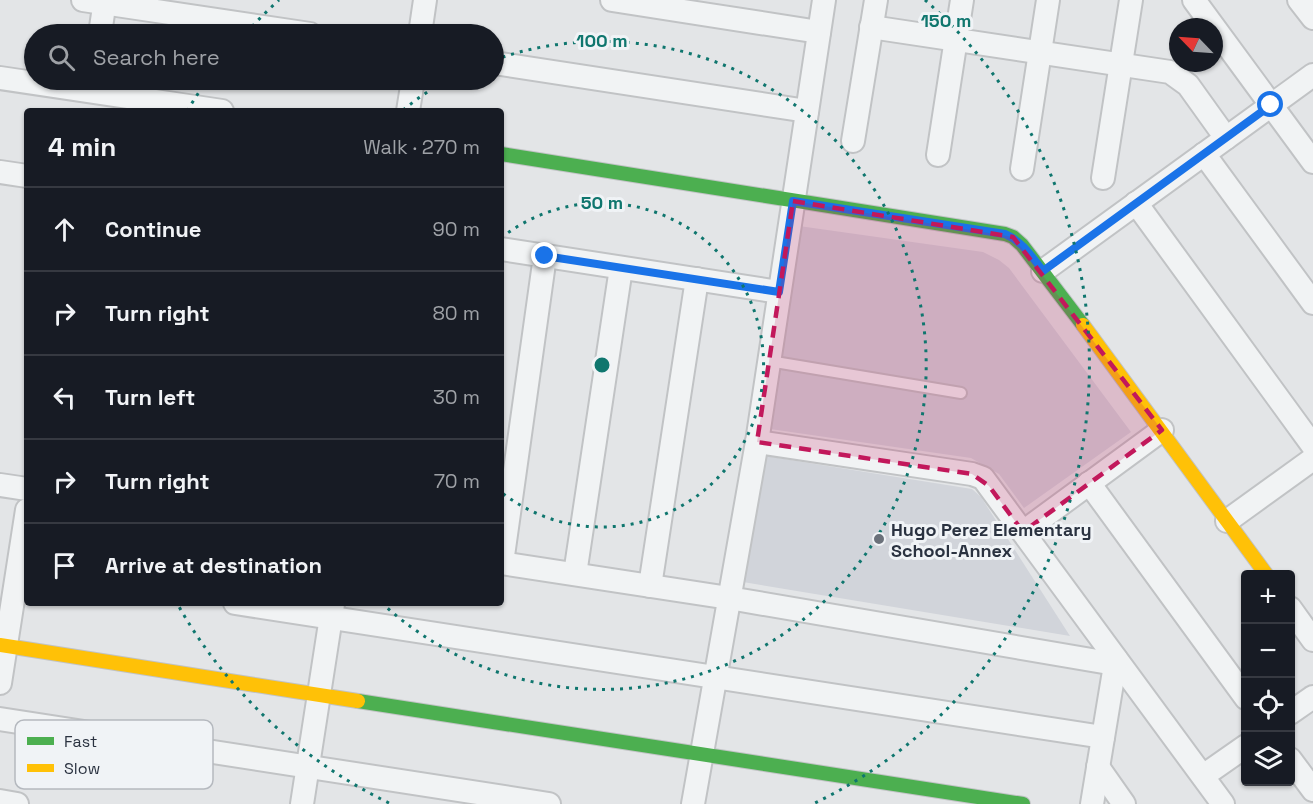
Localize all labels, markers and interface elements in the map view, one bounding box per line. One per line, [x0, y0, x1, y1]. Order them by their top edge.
text: 150 m [921, 9, 971, 32]
north arrow [1169, 18, 1223, 72]
search box [24, 24, 504, 90]
text: 100 m [576, 29, 628, 52]
icon: search [45, 41, 78, 74]
text: Search here [93, 43, 220, 71]
route start [1257, 91, 1283, 117]
text: 4 min [48, 130, 116, 164]
text: Walk · 270 m [363, 134, 480, 160]
text: 50 m [581, 191, 623, 214]
icon: ahead [48, 213, 81, 246]
text: Continue [105, 215, 201, 243]
text: 90 m [433, 216, 480, 242]
route end [531, 242, 557, 268]
icon: right [48, 297, 81, 330]
text: Turn right [105, 299, 210, 327]
text: 80 m [432, 300, 480, 326]
centre of rings [592, 355, 612, 375]
icon: left [48, 381, 81, 414]
text: Turn left [105, 383, 195, 411]
text: 30 m [433, 384, 480, 410]
icon: right [48, 465, 81, 498]
text: Turn right [105, 467, 210, 495]
text: 70 m [434, 468, 480, 494]
place label: Hugo Perez Elementary School-Annex [891, 518, 1092, 562]
marker: Hugo Perez Elementary School-Annex [872, 532, 886, 546]
icon: arrive [48, 549, 81, 582]
text: Arrive at destination [105, 551, 322, 579]
map controls [1241, 570, 1295, 786]
button: + [1241, 570, 1295, 624]
button: − [1241, 624, 1295, 678]
button: locate [1241, 678, 1295, 732]
legend [15, 720, 213, 789]
text: Fast [64, 731, 97, 752]
button: layers [1241, 732, 1295, 786]
text: Slow [64, 758, 100, 779]

